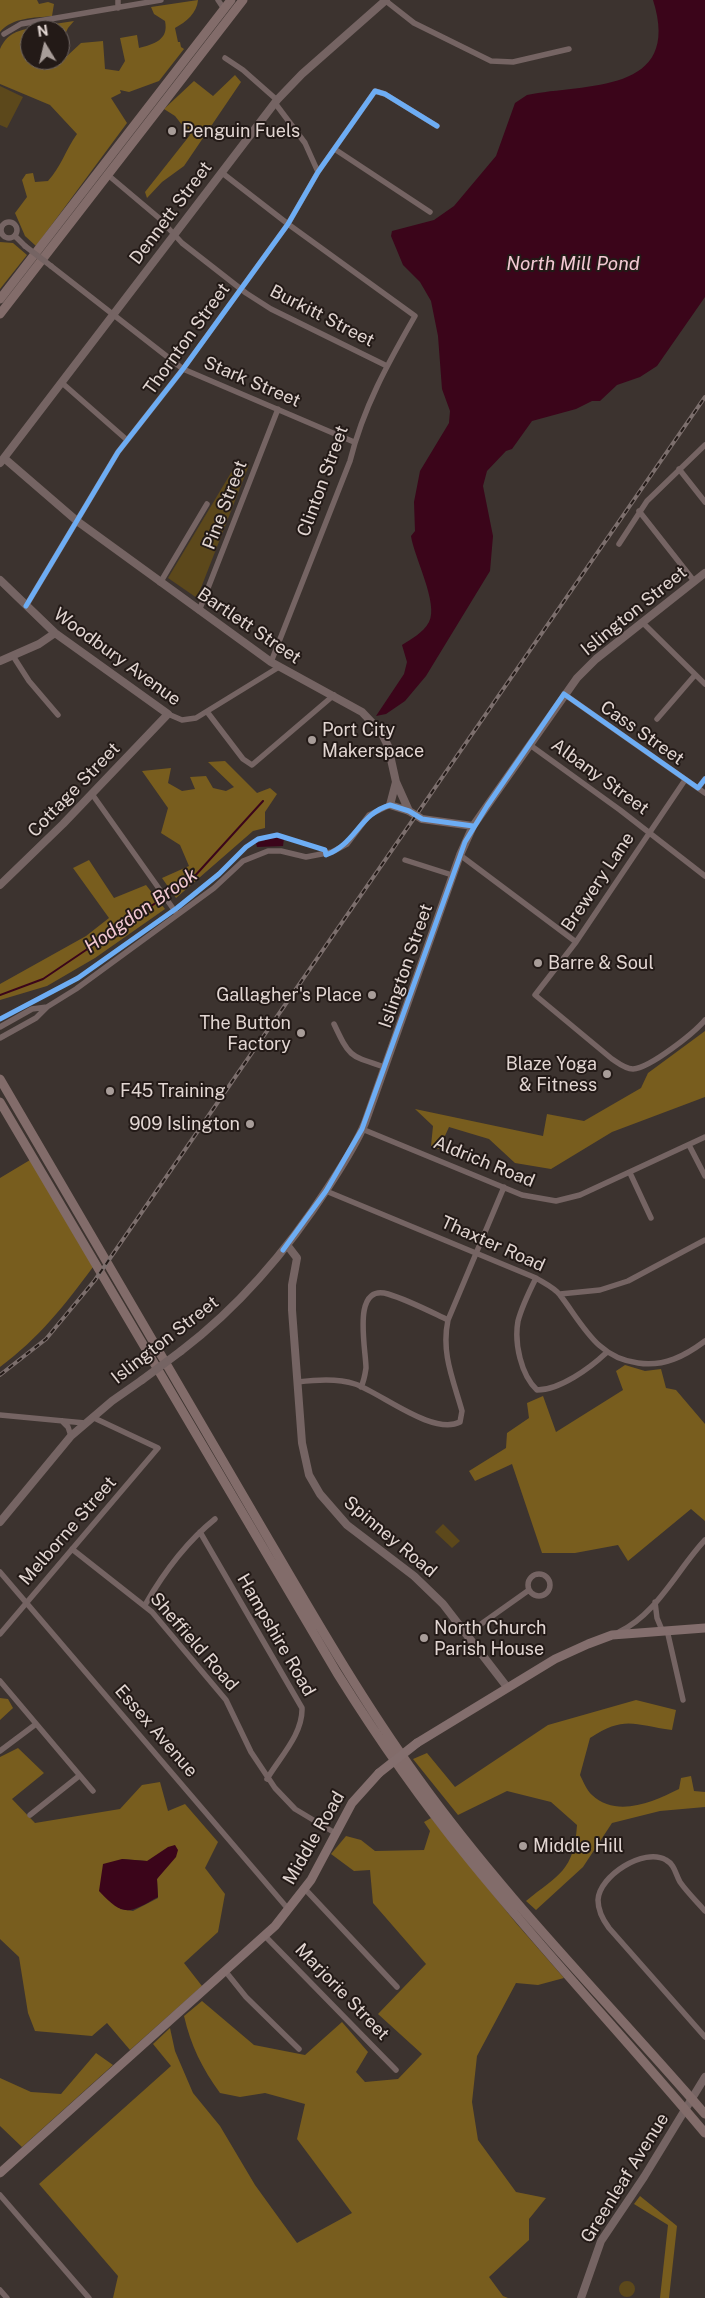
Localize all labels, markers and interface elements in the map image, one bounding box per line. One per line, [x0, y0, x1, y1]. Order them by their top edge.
north arrow [20, 20, 70, 70]
text: N [36, 22, 49, 40]
place label: Penguin Fuels [182, 120, 300, 142]
marker: Penguin Fuels [166, 125, 178, 137]
street label: Dennett Street [125, 157, 217, 269]
water label: North Mill Pond [506, 253, 640, 275]
street label: Thornton Street [139, 279, 235, 399]
street label: Burkitt Street [266, 280, 378, 352]
street label: Stark Street [201, 352, 303, 412]
street label: Clinton Street [293, 423, 353, 539]
street label: Pine Street [198, 457, 252, 553]
street label: Islington Street [577, 562, 691, 660]
street label: Bartlett Street [193, 583, 305, 669]
street label: Woodbury Avenue [49, 604, 185, 710]
street label: Cass Street [596, 696, 688, 770]
place label: Port City Makerspace [322, 719, 424, 762]
marker: Port City Makerspace [306, 734, 318, 746]
street label: Albany Street [547, 734, 653, 820]
street label: Cottage Street [23, 738, 125, 842]
street label: Brewery Lane [557, 828, 639, 936]
water label: Hodgdon Brook [80, 864, 202, 958]
street label: Islington Street [375, 901, 437, 1031]
place label: Barre & Soul [548, 952, 654, 974]
marker: Barre & Soul [532, 957, 544, 969]
place label: Gallagher's Place [216, 984, 362, 1006]
marker: Gallagher's Place [366, 989, 378, 1001]
place label: The Button Factory [199, 1012, 291, 1054]
marker: The Button Factory [295, 1027, 307, 1039]
place label: Blaze Yoga & Fitness [506, 1053, 597, 1096]
marker: Blaze Yoga & Fitness [601, 1068, 613, 1080]
place label: F45 Training [120, 1080, 226, 1102]
marker: F45 Training [104, 1085, 116, 1097]
place label: 909 Islington [129, 1113, 240, 1135]
marker: 909 Islington [244, 1118, 256, 1130]
street label: Aldrich Road [430, 1132, 538, 1192]
street label: Thaxter Road [438, 1211, 548, 1277]
street label: Islington Street [107, 1291, 223, 1389]
street label: Melborne Street [15, 1472, 121, 1590]
street label: Spinney Road [339, 1492, 441, 1582]
street label: Hampshire Road [232, 1570, 320, 1700]
street label: Sheffield Road [145, 1588, 243, 1696]
place label: North Church Parish House [434, 1617, 546, 1660]
marker: North Church Parish House [418, 1632, 430, 1644]
street label: Essex Avenue [110, 1680, 202, 1782]
street label: Middle Road [279, 1787, 349, 1889]
place label: Middle Hill [533, 1835, 624, 1857]
marker: Middle Hill [517, 1840, 529, 1852]
street label: Marjorie Street [290, 1939, 394, 2045]
street label: Greenleaf Avenue [576, 2109, 674, 2247]

